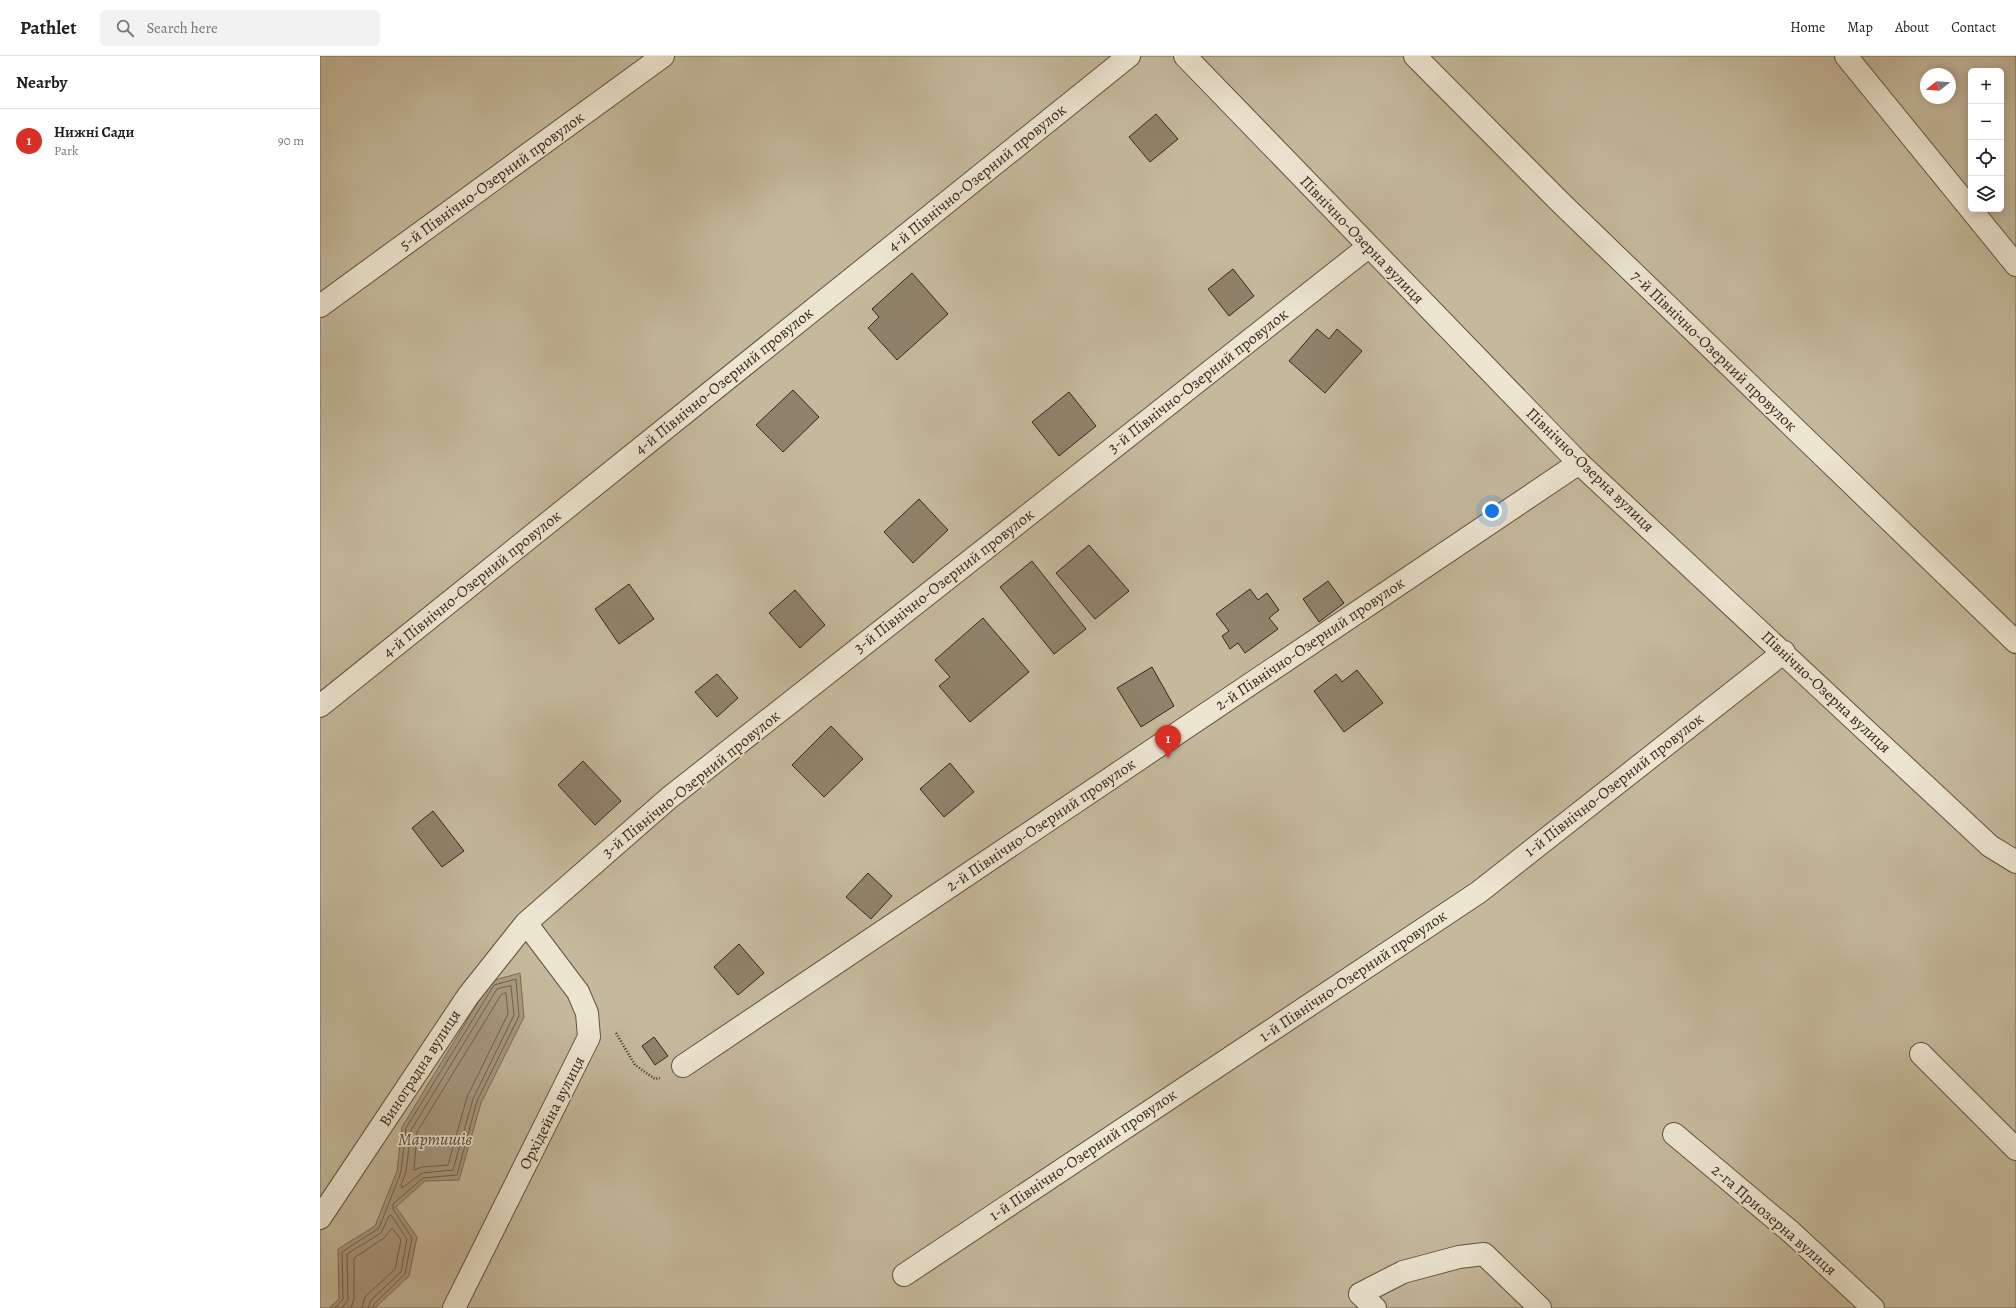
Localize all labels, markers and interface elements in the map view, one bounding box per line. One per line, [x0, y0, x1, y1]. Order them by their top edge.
search box [100, 10, 380, 46]
text: Pathlet [20, 15, 76, 41]
icon: search [114, 17, 136, 39]
text: Search here [146, 18, 218, 38]
text: Home [1790, 18, 1825, 37]
text: Map [1847, 18, 1873, 37]
text: About [1895, 18, 1929, 37]
text: Contact [1951, 18, 1996, 37]
north arrow [1920, 68, 1956, 104]
map controls [1968, 68, 2004, 212]
button: + [1968, 68, 2004, 104]
text: Nearby [16, 71, 67, 94]
street label: 4-й Північно-Озерний провулок [883, 99, 1071, 257]
button: − [1968, 104, 2004, 140]
street label: 5-й Північно-Озерний провулок [395, 106, 589, 256]
text: Нижні Сади [54, 122, 135, 142]
text: 1 [27, 132, 31, 149]
text: 90 m [278, 132, 304, 149]
button: locate [1968, 140, 2004, 176]
text: Park [54, 142, 78, 159]
street label: Північно-Озерна вулиця [1295, 171, 1429, 309]
button: layers [1968, 176, 2004, 212]
street label: 7-й Північно-Озерний провулок [1626, 266, 1802, 436]
street label: 4-й Північно-Озерний провулок [630, 302, 818, 460]
street label: 3-й Північно-Озерний провулок [1103, 304, 1293, 458]
street label: Північно-Озерна вулиця [1521, 403, 1659, 537]
your location [1482, 501, 1502, 521]
street label: 3-й Північно-Озерний провулок [849, 504, 1039, 658]
street label: 4-й Північно-Озерний провулок [378, 505, 566, 663]
street label: 2-й Північно-Озерний провулок [1211, 572, 1409, 716]
street label: Північно-Озерна вулиця [1756, 626, 1896, 758]
street label: 3-й Північно-Озерний провулок [597, 705, 785, 863]
street label: 1-й Північно-Озерний провулок [1520, 708, 1708, 862]
pin: 1 [1155, 725, 1181, 758]
street label: 2-й Північно-Озерний провулок [942, 753, 1140, 897]
street label: 1-й Північно-Озерний провулок [1255, 905, 1451, 1047]
street label: Виноградна вулиця [374, 1005, 466, 1131]
street label: Орхідейна вулиця [514, 1052, 590, 1174]
street label: 1-й Північно-Озерний провулок [985, 1084, 1181, 1226]
water label: Мартишів [398, 1128, 472, 1151]
street label: 2-га Приозерна вулиця [1707, 1159, 1842, 1281]

